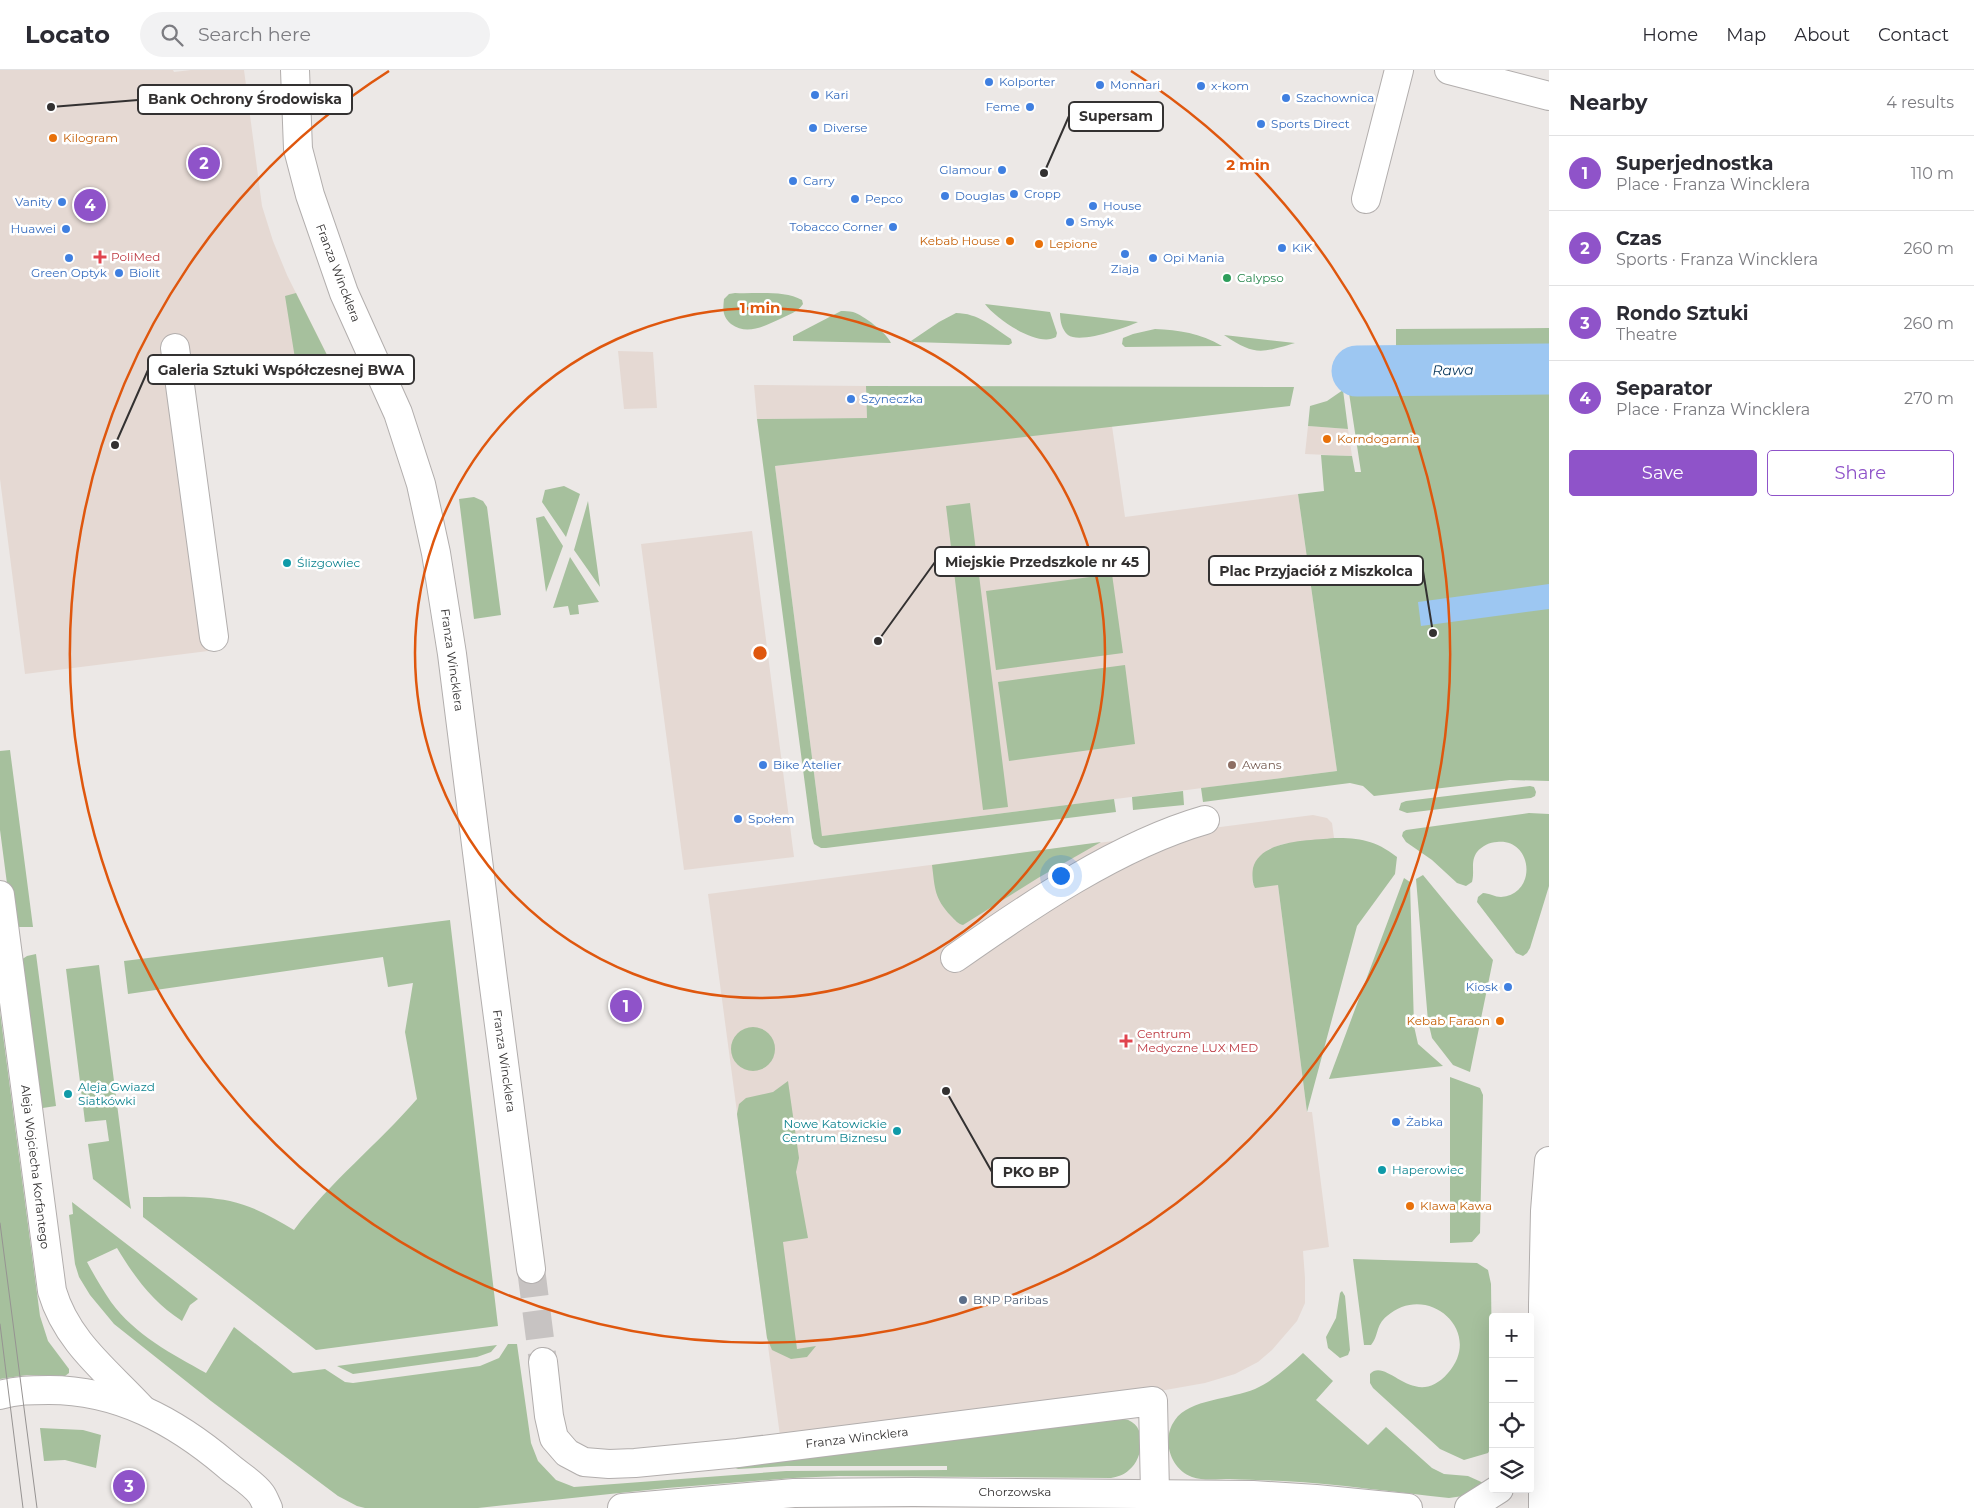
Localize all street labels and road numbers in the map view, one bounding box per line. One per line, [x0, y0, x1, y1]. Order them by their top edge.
street label: Franza Wincklera [313, 222, 364, 324]
street label: Franza Wincklera [438, 608, 467, 712]
street label: Franza Wincklera [490, 1009, 519, 1113]
street label: Aleja Wojciecha Korfantego [18, 1084, 53, 1250]
street label: Franza Wincklera [805, 1424, 909, 1451]
street label: Chorzowska [979, 1484, 1051, 1499]

